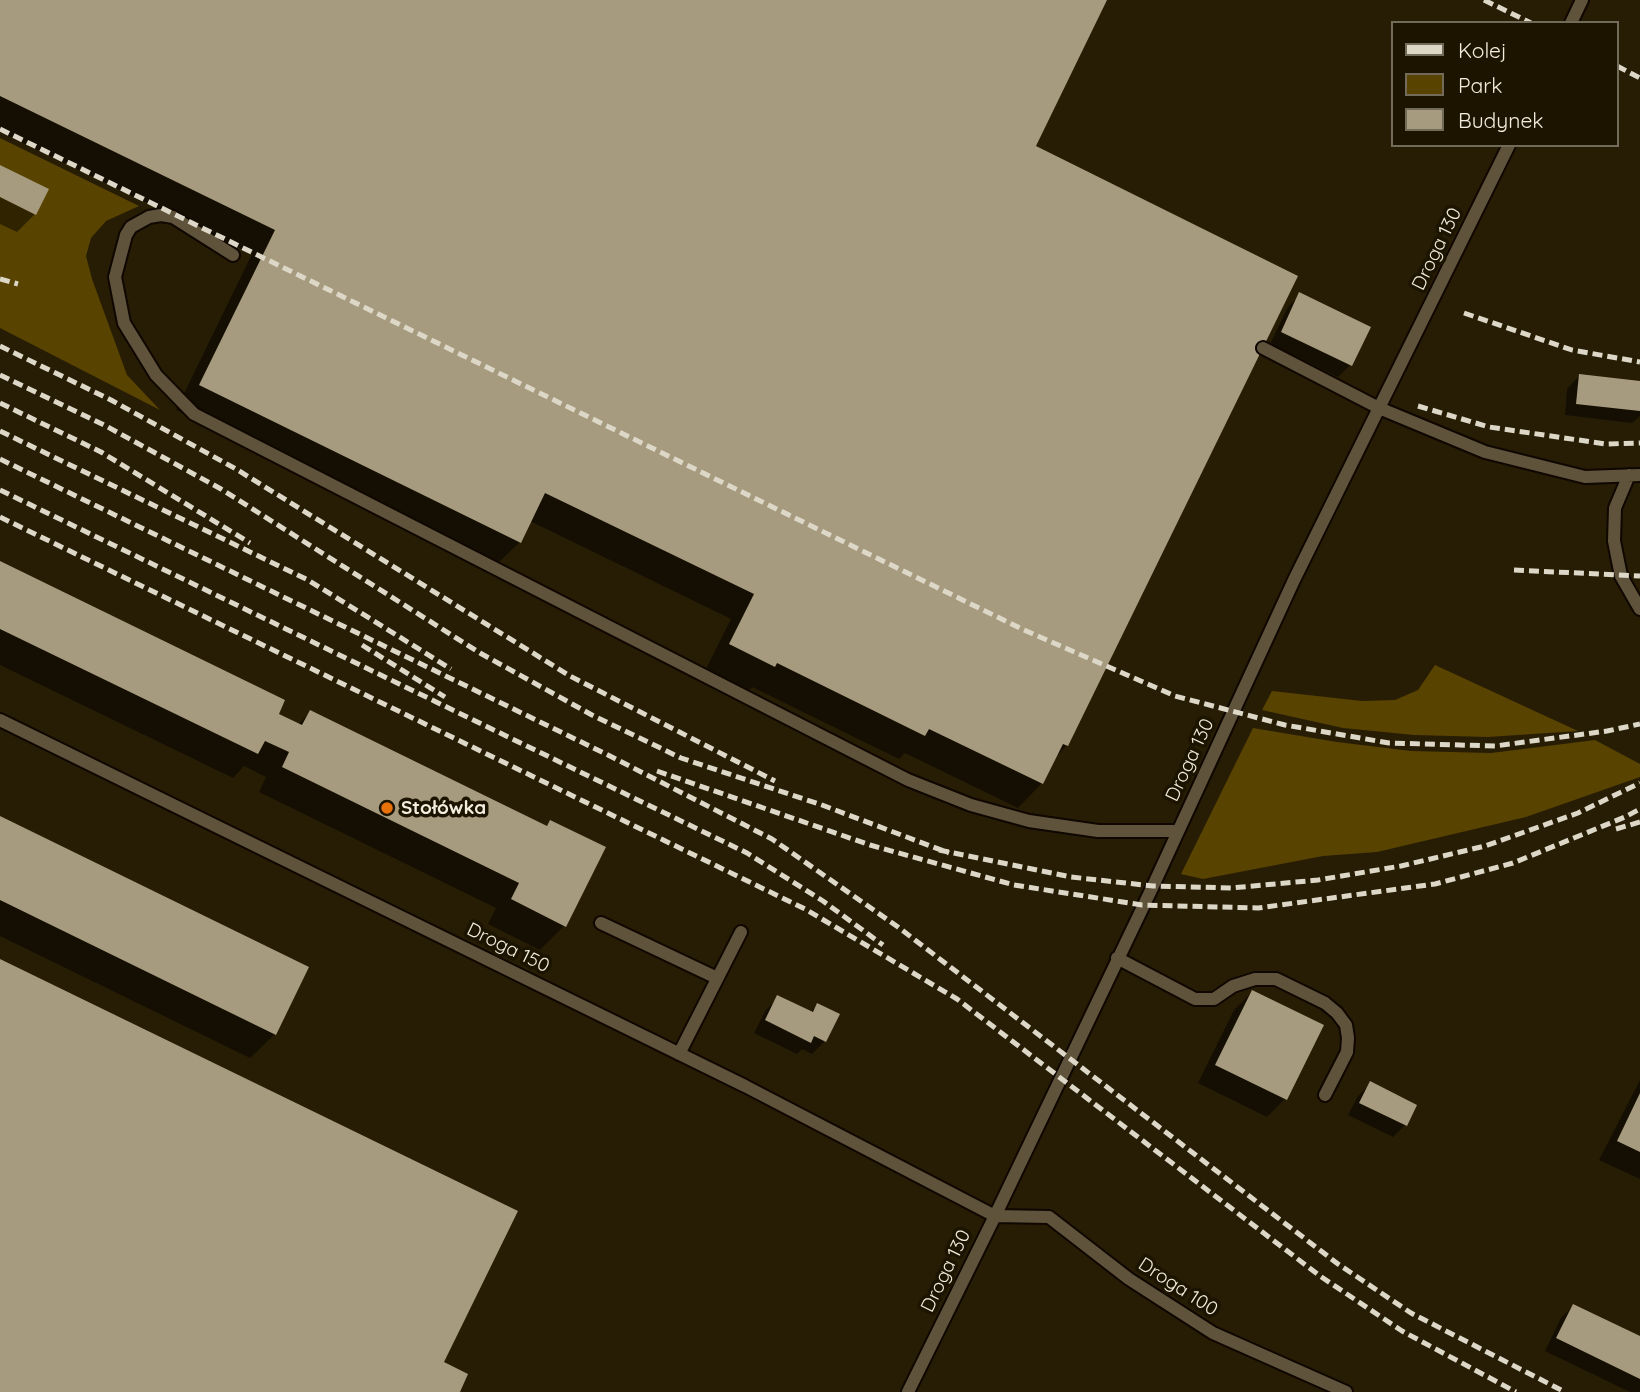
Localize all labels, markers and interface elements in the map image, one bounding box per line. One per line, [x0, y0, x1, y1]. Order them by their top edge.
legend [1392, 21, 1619, 147]
text: Kolej [1458, 37, 1507, 63]
text: Park [1458, 72, 1502, 98]
text: Budynek [1458, 107, 1544, 133]
street label: Droga 130 [1407, 204, 1467, 294]
street label: Droga 130 [1161, 715, 1219, 805]
place label: Stołówka [401, 797, 486, 819]
marker: Stołówka [379, 800, 395, 816]
street label: Droga 150 [463, 918, 553, 978]
street label: Droga 130 [916, 1226, 976, 1316]
street label: Droga 100 [1134, 1253, 1222, 1321]

